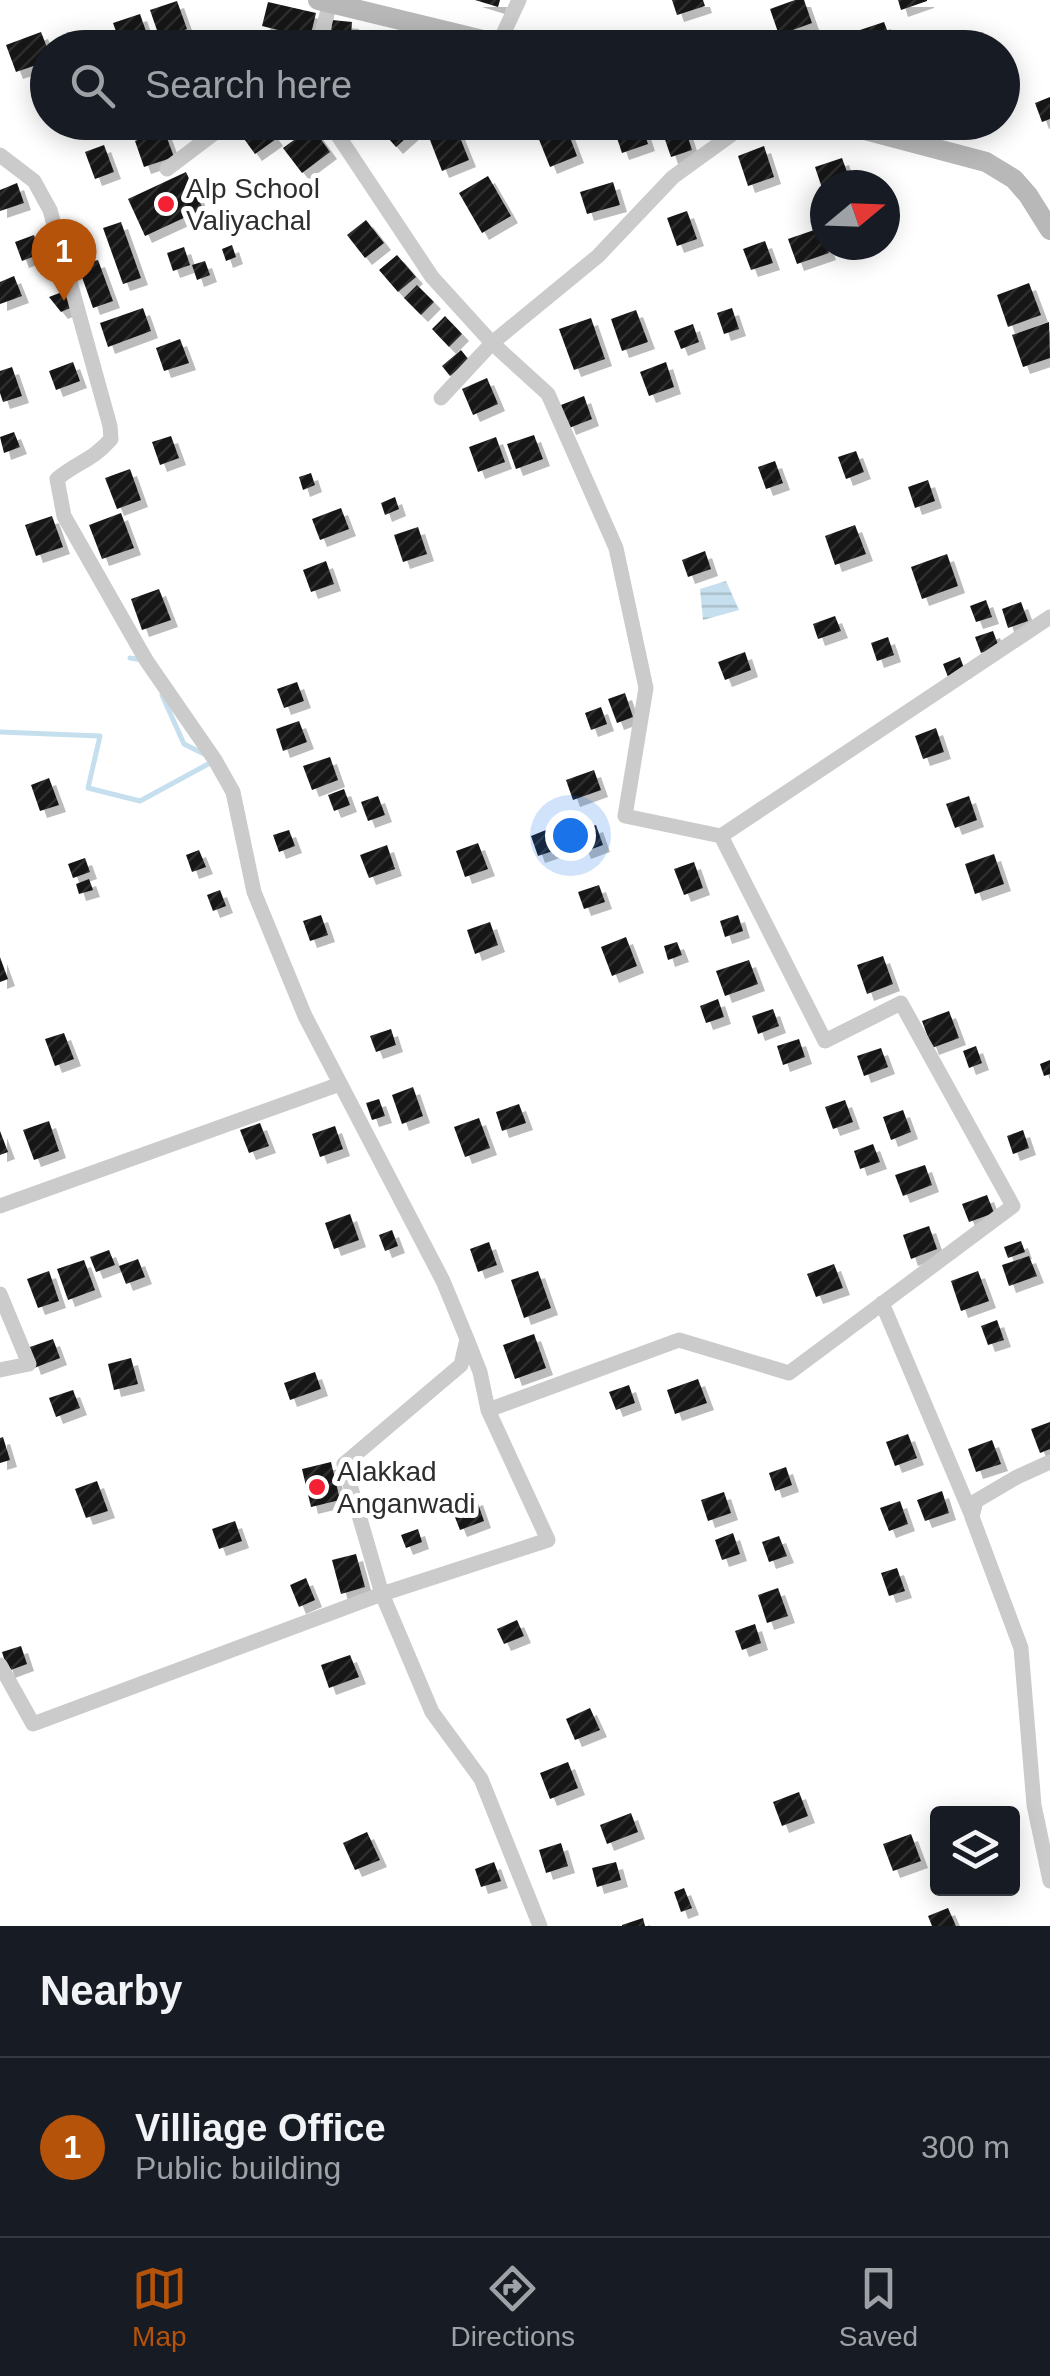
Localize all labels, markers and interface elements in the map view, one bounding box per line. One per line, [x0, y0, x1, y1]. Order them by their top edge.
search box [30, 30, 1020, 140]
icon: search [65, 58, 120, 113]
text: Search here [145, 64, 352, 106]
north arrow [810, 170, 900, 260]
place label: Alp School Valiyachal [186, 173, 320, 236]
marker: Alp School Valiyachal [155, 193, 177, 215]
pin: 1 [32, 218, 96, 301]
your location [545, 810, 596, 861]
place label: Alakkad Anganwadi [337, 1456, 476, 1519]
marker: Alakkad Anganwadi [306, 1476, 328, 1498]
map controls [930, 1806, 1020, 1896]
button: layers [930, 1806, 1020, 1896]
text: Nearby [40, 1967, 182, 2014]
text: Villiage Office [135, 2107, 386, 2149]
text: 1 [64, 2129, 81, 2165]
text: 300 m [921, 2129, 1010, 2165]
text: Public building [135, 2150, 341, 2186]
tab: Map [132, 2261, 187, 2353]
tab: Directions [451, 2261, 575, 2353]
tab: Saved [839, 2261, 918, 2353]

